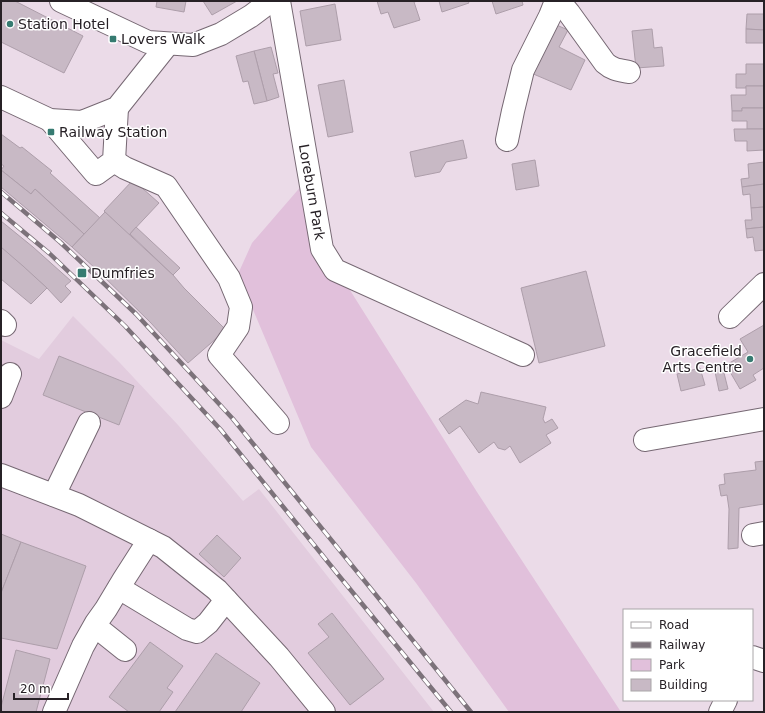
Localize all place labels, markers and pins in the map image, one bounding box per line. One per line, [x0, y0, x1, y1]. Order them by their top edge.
place label: Station Hotel [18, 16, 109, 32]
marker: Station Hotel [5, 19, 15, 29]
place label: Lovers Walk [121, 31, 206, 47]
marker: Lovers Walk [108, 34, 118, 44]
place label: Railway Station [59, 124, 167, 140]
marker: Railway Station [46, 127, 56, 137]
place label: Dumfries [91, 265, 155, 281]
marker: Dumfries [76, 267, 88, 279]
place label: Gracefield Arts Centre [663, 343, 742, 375]
marker: Gracefield Arts Centre [745, 354, 755, 364]

